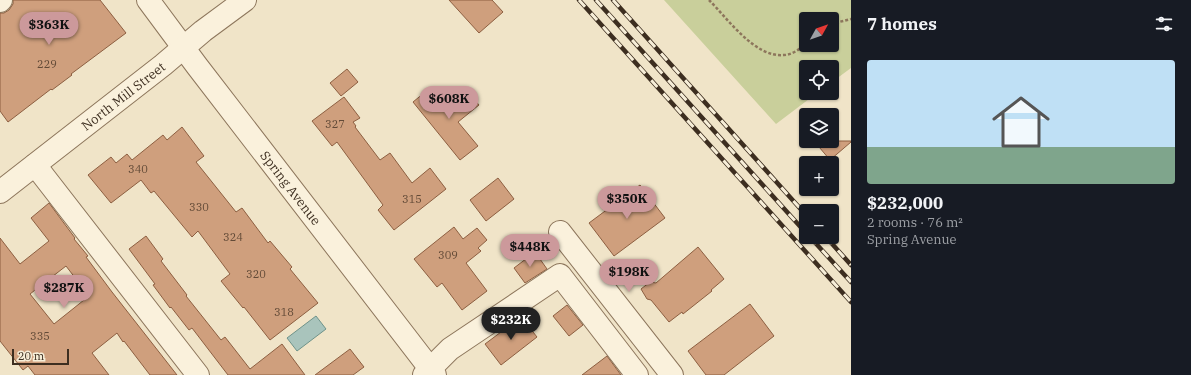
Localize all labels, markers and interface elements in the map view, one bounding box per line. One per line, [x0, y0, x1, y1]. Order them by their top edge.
pin: $363K [21, 12, 77, 46]
north arrow [799, 12, 839, 52]
map controls [799, 12, 839, 244]
text: 7 homes [867, 13, 937, 35]
icon: filters [1153, 13, 1175, 35]
text: $363K [28, 16, 70, 33]
house number: 229 [37, 57, 57, 71]
street label: North Mill Street [78, 58, 169, 134]
button: locate [799, 60, 839, 100]
pin: $608K [421, 86, 477, 120]
icon: home [985, 86, 1057, 158]
text: $608K [428, 90, 470, 107]
button: layers [799, 108, 839, 148]
house number: 327 [325, 117, 345, 131]
street label: Spring Avenue [257, 147, 325, 229]
button: + [799, 156, 839, 196]
house number: 340 [128, 162, 148, 176]
pin: $350K [599, 186, 655, 220]
text: $350K [606, 190, 648, 207]
house number: 315 [402, 192, 422, 206]
text: $232,000 [867, 192, 943, 214]
house number: 330 [189, 200, 209, 214]
button: − [799, 204, 839, 244]
text: 2 rooms · 76 m² [867, 214, 963, 231]
house number: 324 [223, 230, 243, 244]
text: Spring Avenue [867, 231, 957, 248]
pin: $448K [502, 234, 558, 268]
text: $448K [509, 238, 551, 255]
house number: 309 [438, 248, 458, 262]
pin: $198K [601, 259, 657, 293]
text: $198K [608, 263, 650, 280]
house number: 320 [246, 267, 266, 281]
pin: $287K [36, 275, 92, 309]
text: $287K [43, 279, 85, 296]
house number: 318 [274, 305, 294, 319]
pin: $232K [483, 307, 539, 341]
text: $232K [490, 311, 532, 328]
house number: 335 [30, 329, 50, 343]
scale bar [12, 347, 69, 366]
text: 20 m [18, 349, 44, 363]

